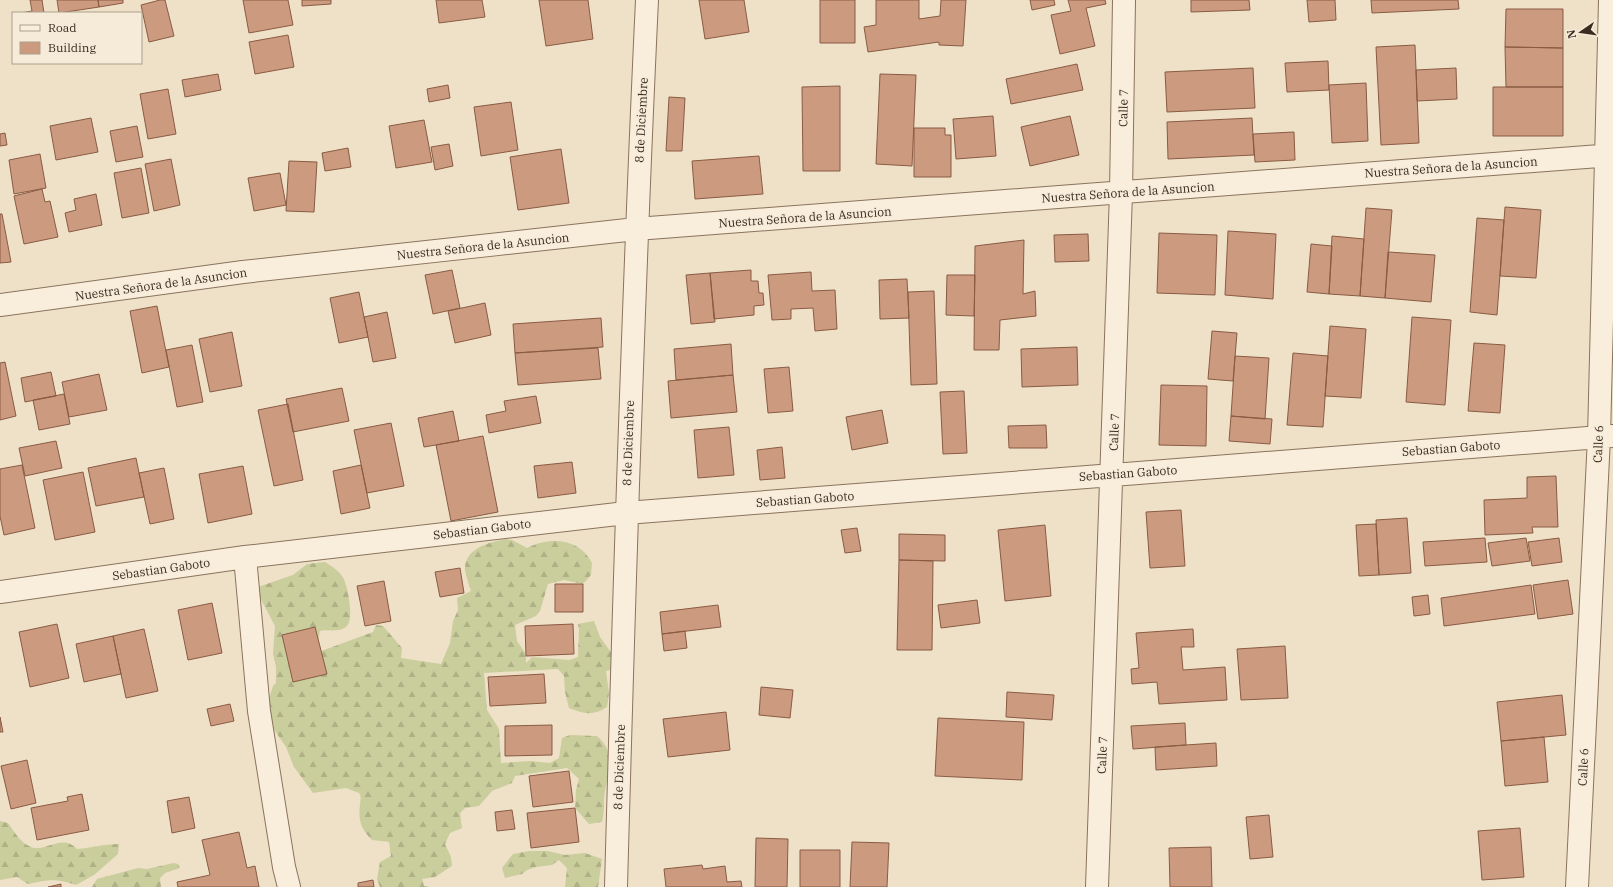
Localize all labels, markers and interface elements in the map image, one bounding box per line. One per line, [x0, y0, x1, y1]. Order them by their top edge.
legend [12, 12, 142, 64]
north arrow [1561, 12, 1601, 52]
text: Road [48, 20, 77, 35]
text: N [1563, 28, 1579, 40]
text: Building [48, 40, 96, 55]
street label: 8 de Diciembre [631, 77, 651, 163]
street label: Calle 7 [1115, 89, 1131, 127]
street label: Nuestra Señora de la Asuncion [1364, 153, 1538, 181]
street label: Nuestra Señora de la Asuncion [1041, 178, 1215, 206]
street label: Nuestra Señora de la Asuncion [718, 203, 892, 231]
street label: Nuestra Señora de la Asuncion [396, 229, 570, 263]
street label: Nuestra Señora de la Asuncion [74, 264, 248, 303]
street label: 8 de Diciembre [619, 400, 637, 486]
street label: Calle 7 [1106, 413, 1122, 451]
street label: Calle 6 [1590, 425, 1606, 463]
street label: Sebastian Gaboto [1401, 437, 1501, 459]
street label: Sebastian Gaboto [1078, 462, 1178, 484]
street label: Sebastian Gaboto [755, 488, 855, 510]
street label: Sebastian Gaboto [432, 516, 532, 542]
street label: Sebastian Gaboto [111, 555, 211, 583]
street label: 8 de Diciembre [610, 724, 628, 810]
street label: Calle 7 [1094, 736, 1110, 774]
street label: Calle 6 [1575, 748, 1591, 786]

